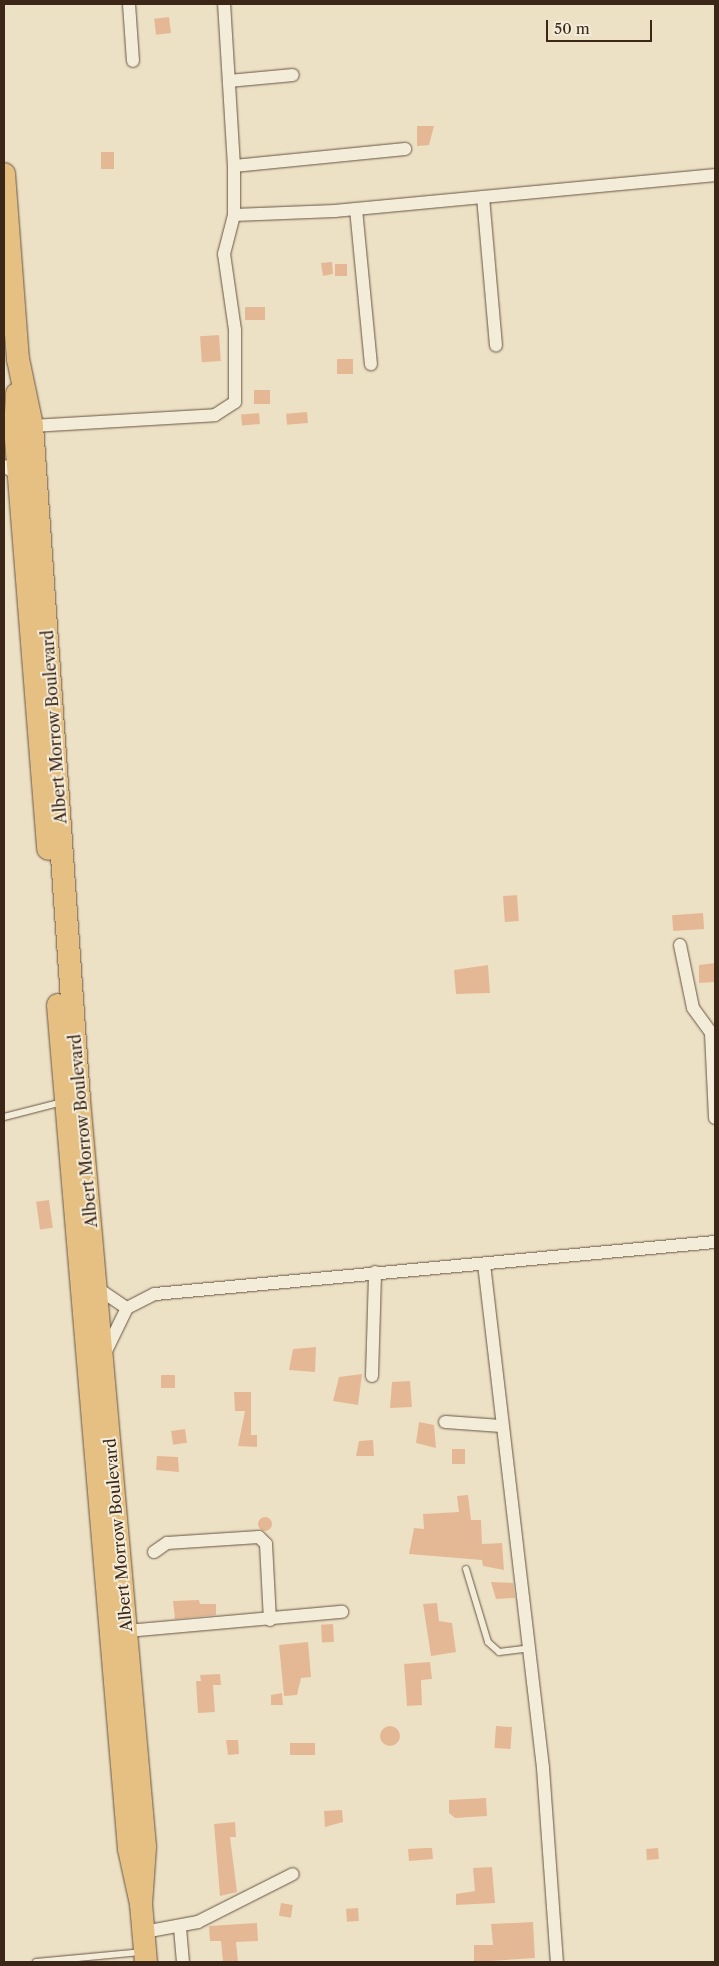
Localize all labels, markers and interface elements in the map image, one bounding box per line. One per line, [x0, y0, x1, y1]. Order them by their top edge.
scale bar [549, 10, 655, 42]
text: 50 m [554, 19, 590, 38]
street label: Albert Morrow Boulevard [38, 629, 70, 825]
street label: Albert Morrow Boulevard [65, 1033, 101, 1229]
street label: Albert Morrow Boulevard [100, 1437, 136, 1633]

